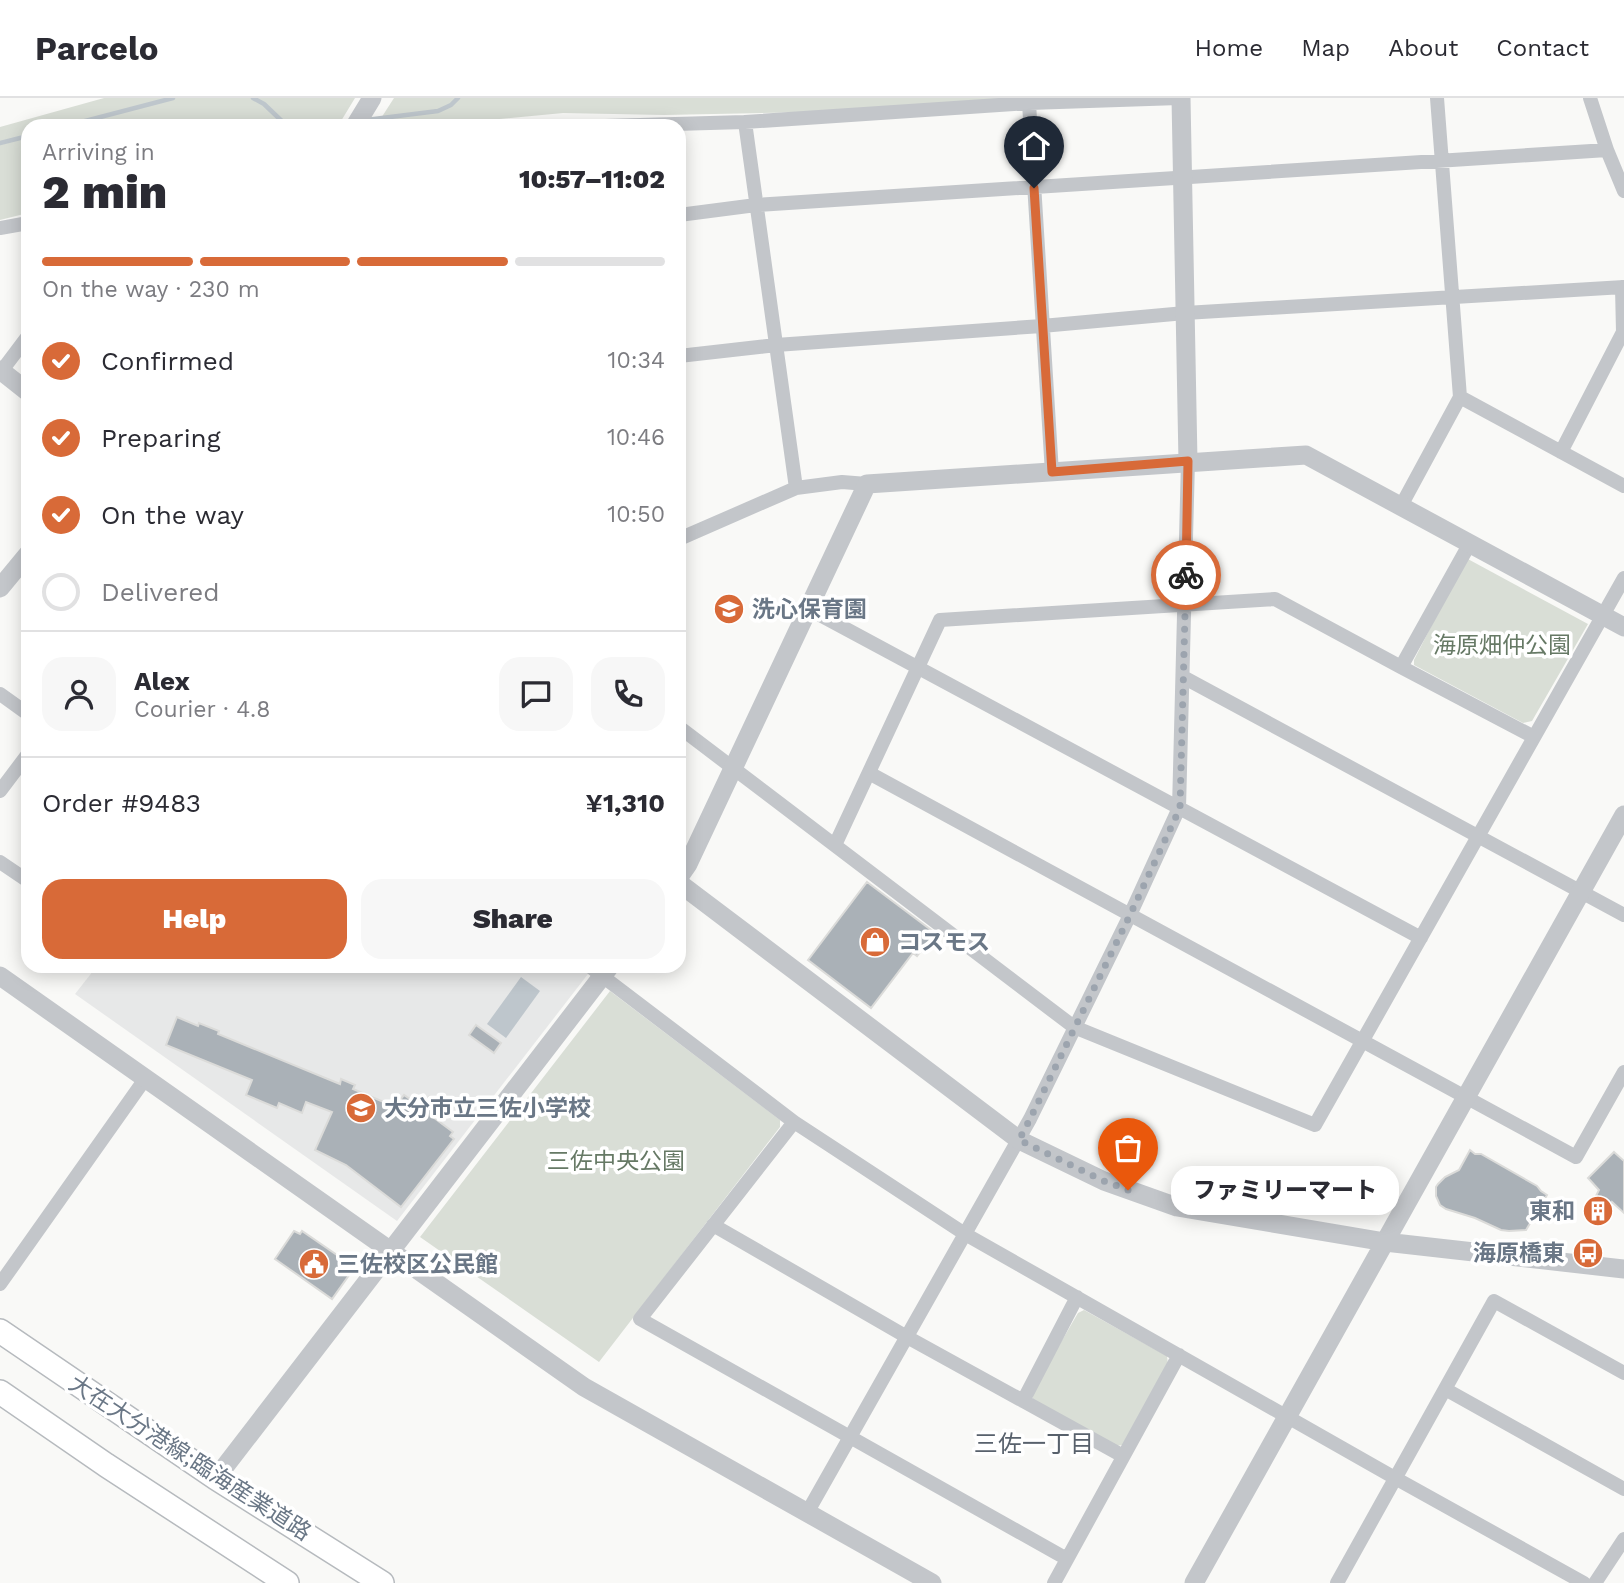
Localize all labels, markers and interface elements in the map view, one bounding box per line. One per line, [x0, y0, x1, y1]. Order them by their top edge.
text: Parcelo [35, 29, 159, 68]
text: Home [1195, 34, 1263, 62]
text: Map [1301, 34, 1350, 62]
text: About [1388, 34, 1458, 62]
text: Contact [1496, 34, 1589, 62]
pin [1004, 116, 1064, 188]
icon: home [1015, 127, 1053, 165]
text: Arriving in [42, 139, 155, 166]
text: 10:57–11:02 [519, 164, 665, 194]
text: 2 min [42, 165, 167, 219]
text: On the way · 230 m [42, 276, 260, 303]
icon: check [42, 342, 80, 380]
text: Confirmed [101, 346, 234, 376]
text: 10:34 [607, 347, 665, 374]
icon: check [42, 419, 80, 457]
text: Preparing [101, 423, 221, 453]
text: 10:46 [607, 424, 665, 451]
icon: check [42, 496, 80, 534]
text: On the way [101, 500, 244, 530]
text: 10:50 [607, 501, 665, 528]
courier [1151, 540, 1221, 610]
icon: bike [1167, 556, 1205, 594]
text: Delivered [101, 577, 220, 607]
school or university icon: 洗心保育園 [712, 592, 746, 626]
place label: 洗心保育園 [752, 596, 867, 623]
park label: 海原畑仲公園 [1433, 632, 1571, 659]
button: person [42, 657, 116, 731]
button: chat [499, 657, 573, 731]
button: phone [591, 657, 665, 731]
text: Alex [134, 666, 190, 696]
text: Courier · 4.8 [134, 696, 270, 723]
text: Order #9483 [42, 788, 201, 818]
text: ¥1,310 [586, 788, 665, 818]
button: Help [42, 879, 347, 959]
button: Share [361, 879, 665, 959]
shop icon: コスモス [858, 925, 892, 959]
place label: コスモス [898, 929, 990, 956]
school or university icon: 大分市立三佐小学校 [344, 1091, 378, 1125]
place label: 大分市立三佐小学校 [384, 1095, 591, 1122]
pin [1098, 1118, 1158, 1190]
icon: bag [1109, 1129, 1147, 1167]
park label: 三佐中央公園 [547, 1148, 685, 1175]
callout: ファミリーマート [1170, 1166, 1398, 1214]
text: ファミリーマート [1193, 1177, 1377, 1204]
building icon: 東和 [1581, 1194, 1615, 1228]
place label: 東和 [1529, 1198, 1575, 1225]
bus stop icon: 海原橋東 [1571, 1236, 1605, 1270]
place label: 海原橋東 [1473, 1240, 1565, 1267]
public building icon: 三佐校区公民館 [297, 1247, 331, 1281]
place label: 三佐校区公民館 [337, 1251, 498, 1278]
street label: 大在大分港線;臨海産業道路 [64, 1370, 316, 1546]
district label: 三佐一丁目 [974, 1430, 1094, 1458]

